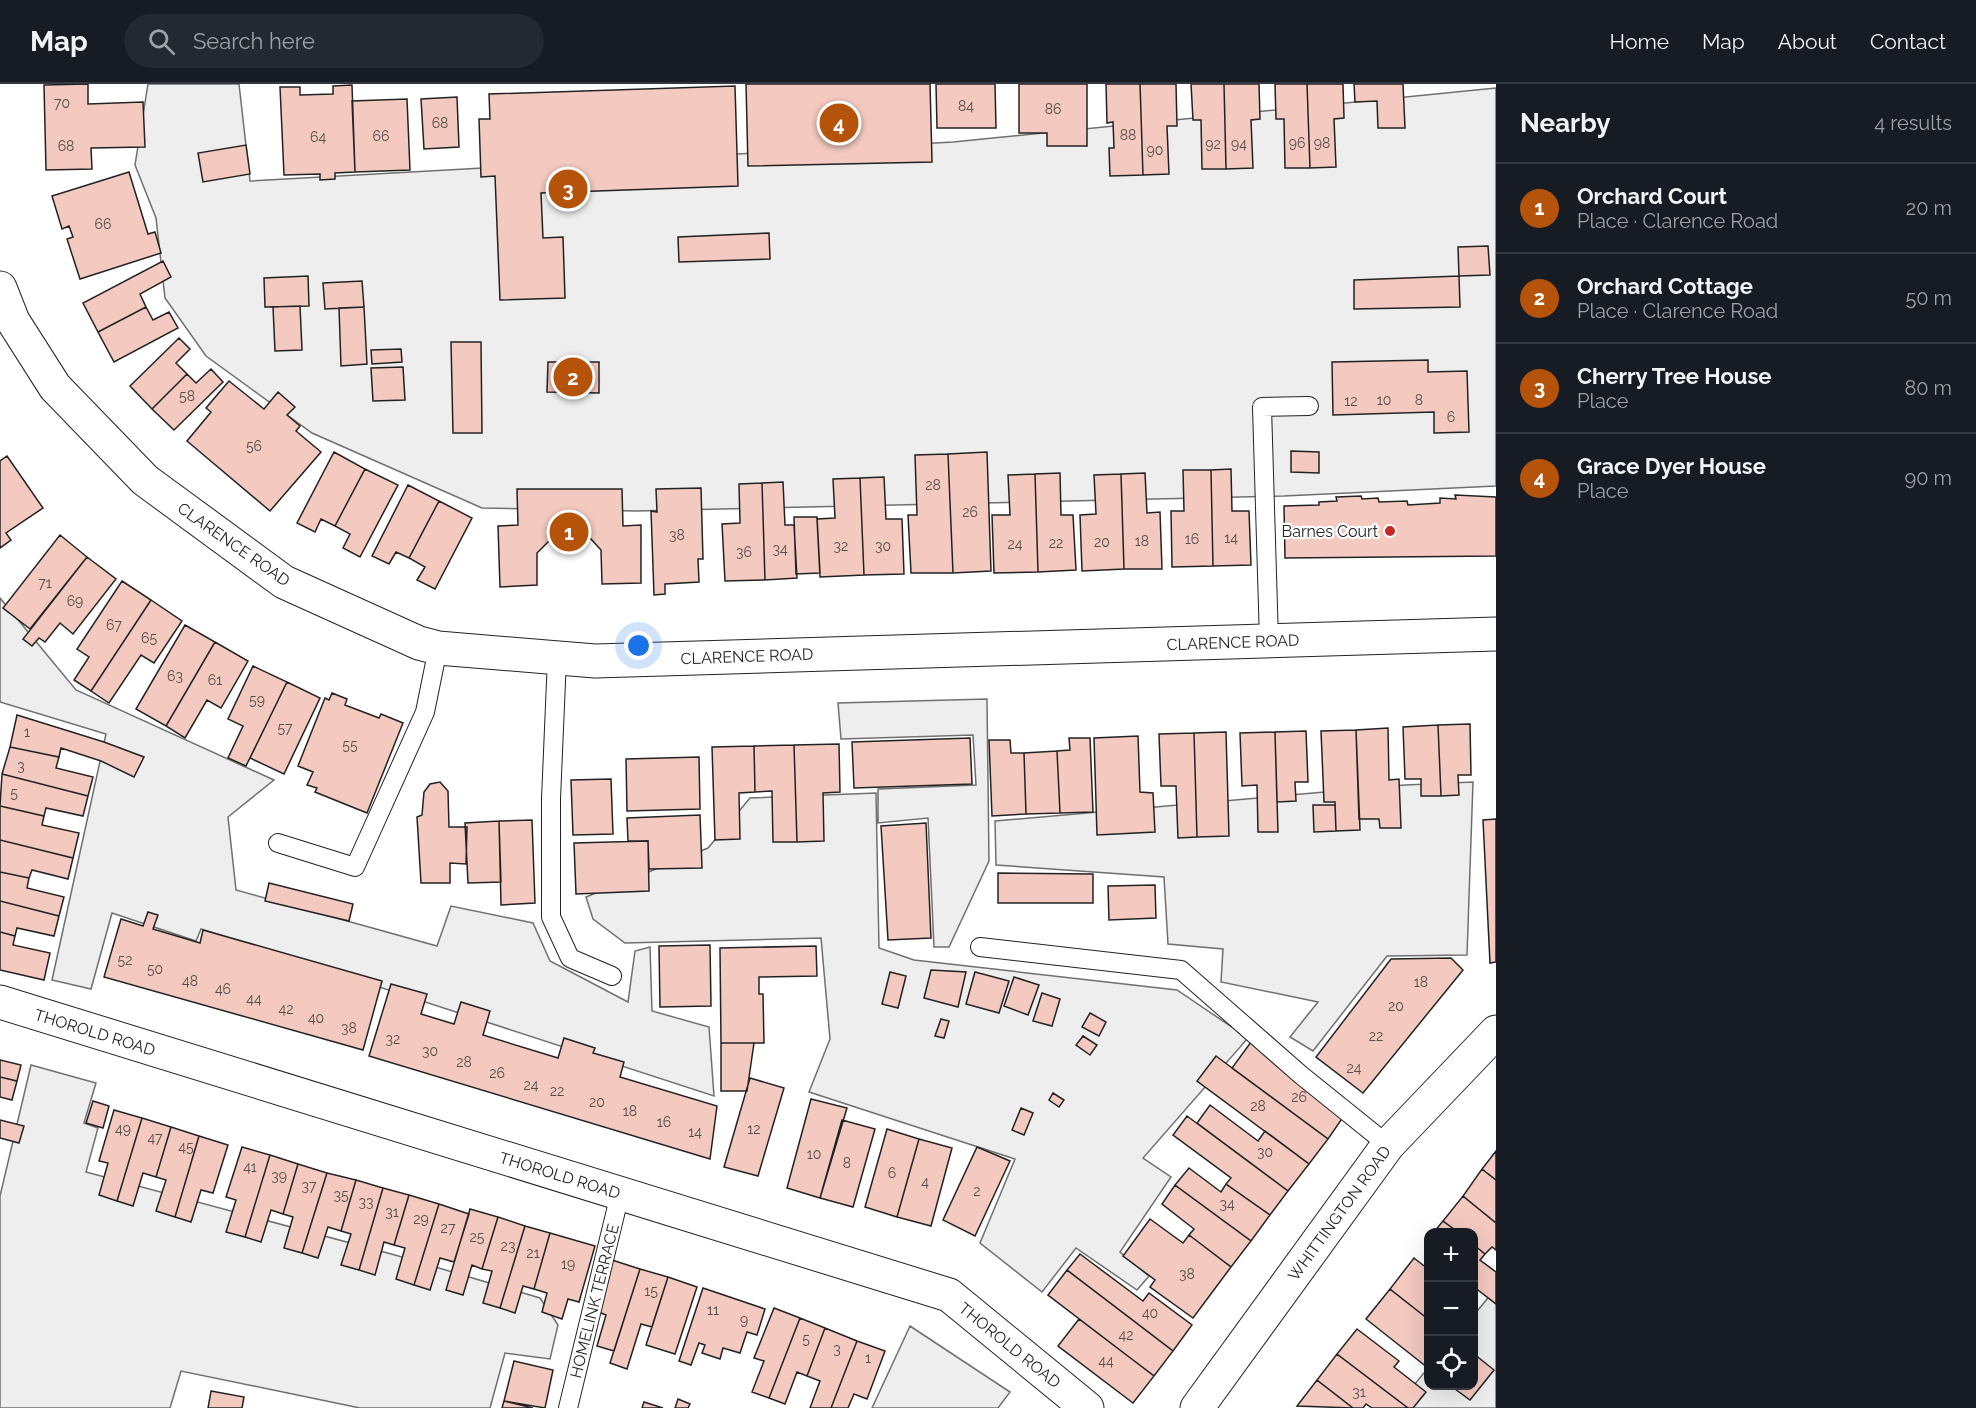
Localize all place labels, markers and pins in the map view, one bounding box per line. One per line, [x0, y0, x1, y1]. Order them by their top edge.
pin: 4 [820, 100, 858, 146]
pin: 3 [548, 166, 588, 212]
pin: 2 [554, 354, 592, 400]
pin: 1 [550, 510, 588, 554]
place label: Barnes Court [1282, 522, 1379, 541]
marker: Barnes Court [1383, 524, 1397, 538]

